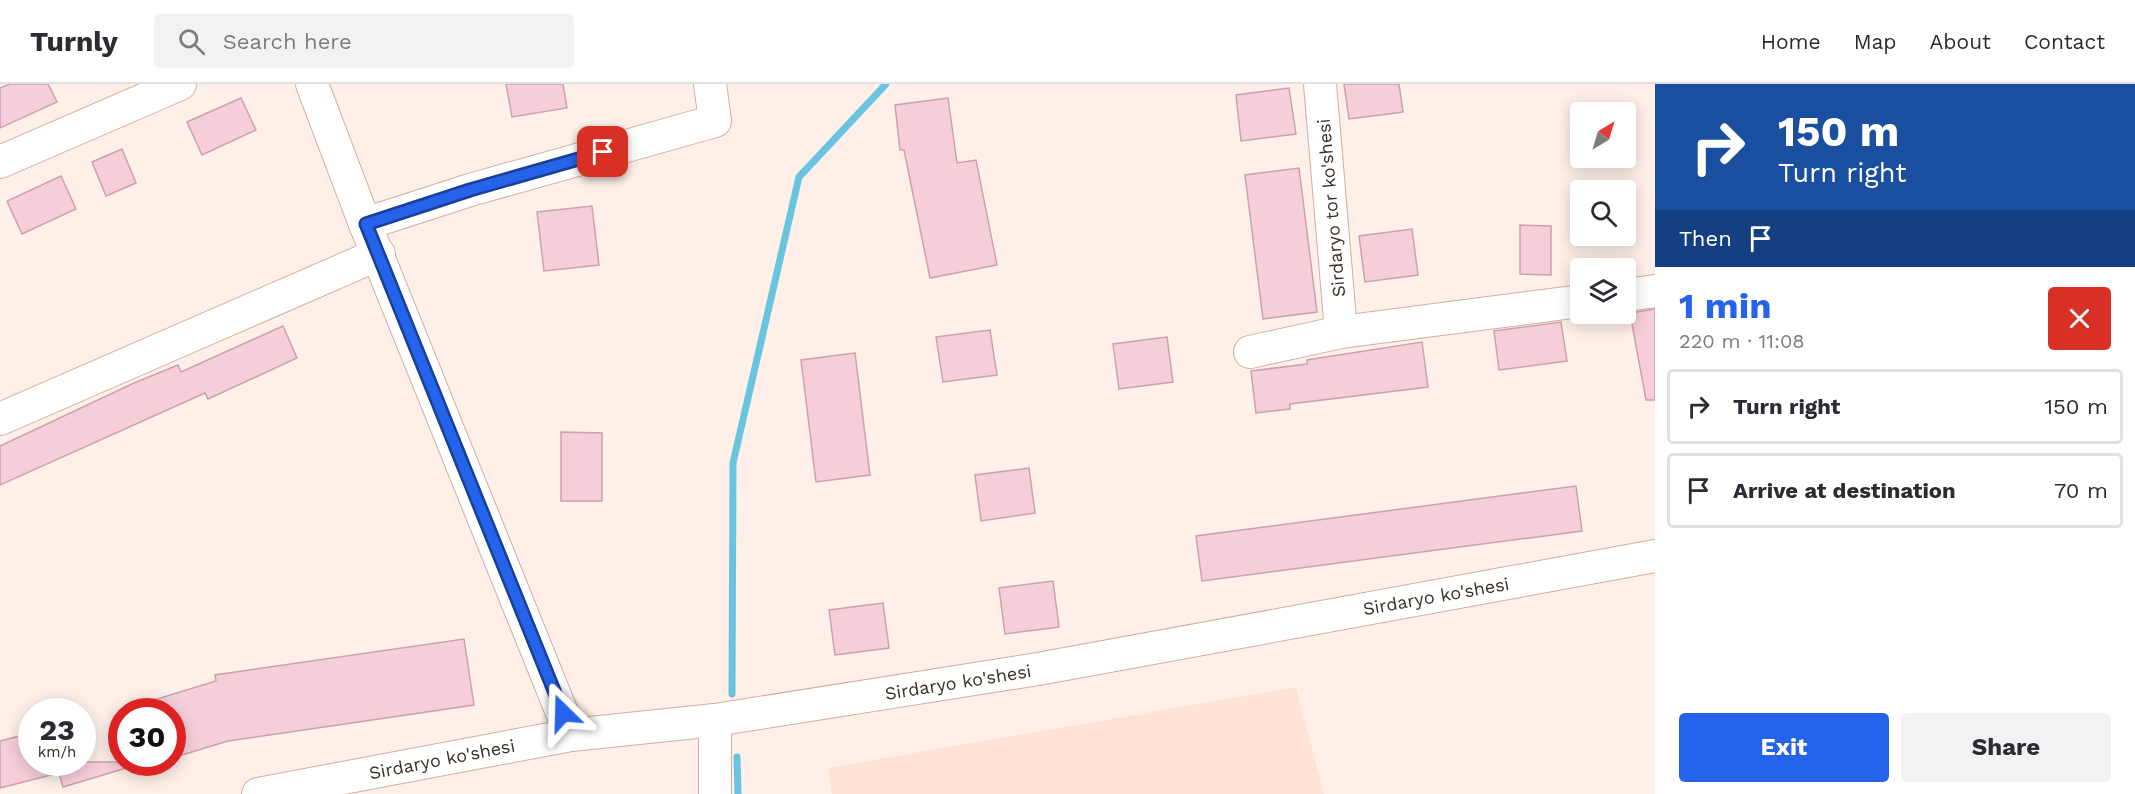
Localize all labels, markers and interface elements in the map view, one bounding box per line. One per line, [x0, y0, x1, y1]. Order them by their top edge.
search box [154, 14, 574, 68]
text: Turnly [30, 25, 118, 58]
icon: search [175, 25, 208, 58]
text: Search here [223, 29, 352, 54]
text: Home [1761, 29, 1821, 54]
text: Map [1854, 29, 1897, 54]
text: About [1930, 29, 1991, 54]
text: Contact [2024, 29, 2105, 54]
north arrow [1570, 102, 1636, 168]
map controls [1570, 102, 1636, 324]
text: 150 m [1778, 107, 1899, 156]
icon: right [1679, 108, 1757, 186]
street label: Sirdaryo tor ko'shesi [1313, 118, 1349, 298]
pin [577, 126, 628, 177]
icon: arrive [586, 135, 619, 168]
text: Turn right [1778, 157, 1907, 189]
button: search [1570, 180, 1636, 246]
icon: arrive [1744, 222, 1777, 255]
text: Then [1679, 226, 1732, 251]
button: layers [1570, 258, 1636, 324]
text: 1 min [1679, 285, 1771, 327]
button: close [2048, 287, 2111, 350]
text: 220 m · 11:08 [1679, 329, 1805, 353]
icon: right [1682, 390, 1715, 423]
text: Turn right [1733, 394, 1840, 419]
text: 150 m [2044, 394, 2108, 419]
icon: arrive [1682, 474, 1715, 507]
text: Arrive at destination [1733, 478, 1956, 503]
text: 70 m [2054, 478, 2108, 503]
street label: Sirdaryo ko'shesi [1361, 573, 1511, 619]
street label: Sirdaryo ko'shesi [883, 660, 1033, 704]
position arrow [531, 681, 595, 745]
speed limit sign: 30 [108, 698, 186, 776]
text: 23 [39, 712, 75, 747]
button: Exit [1679, 713, 1889, 782]
button: Share [1901, 713, 2111, 782]
street label: Sirdaryo ko'shesi [367, 735, 517, 783]
text: km/h [38, 743, 76, 761]

